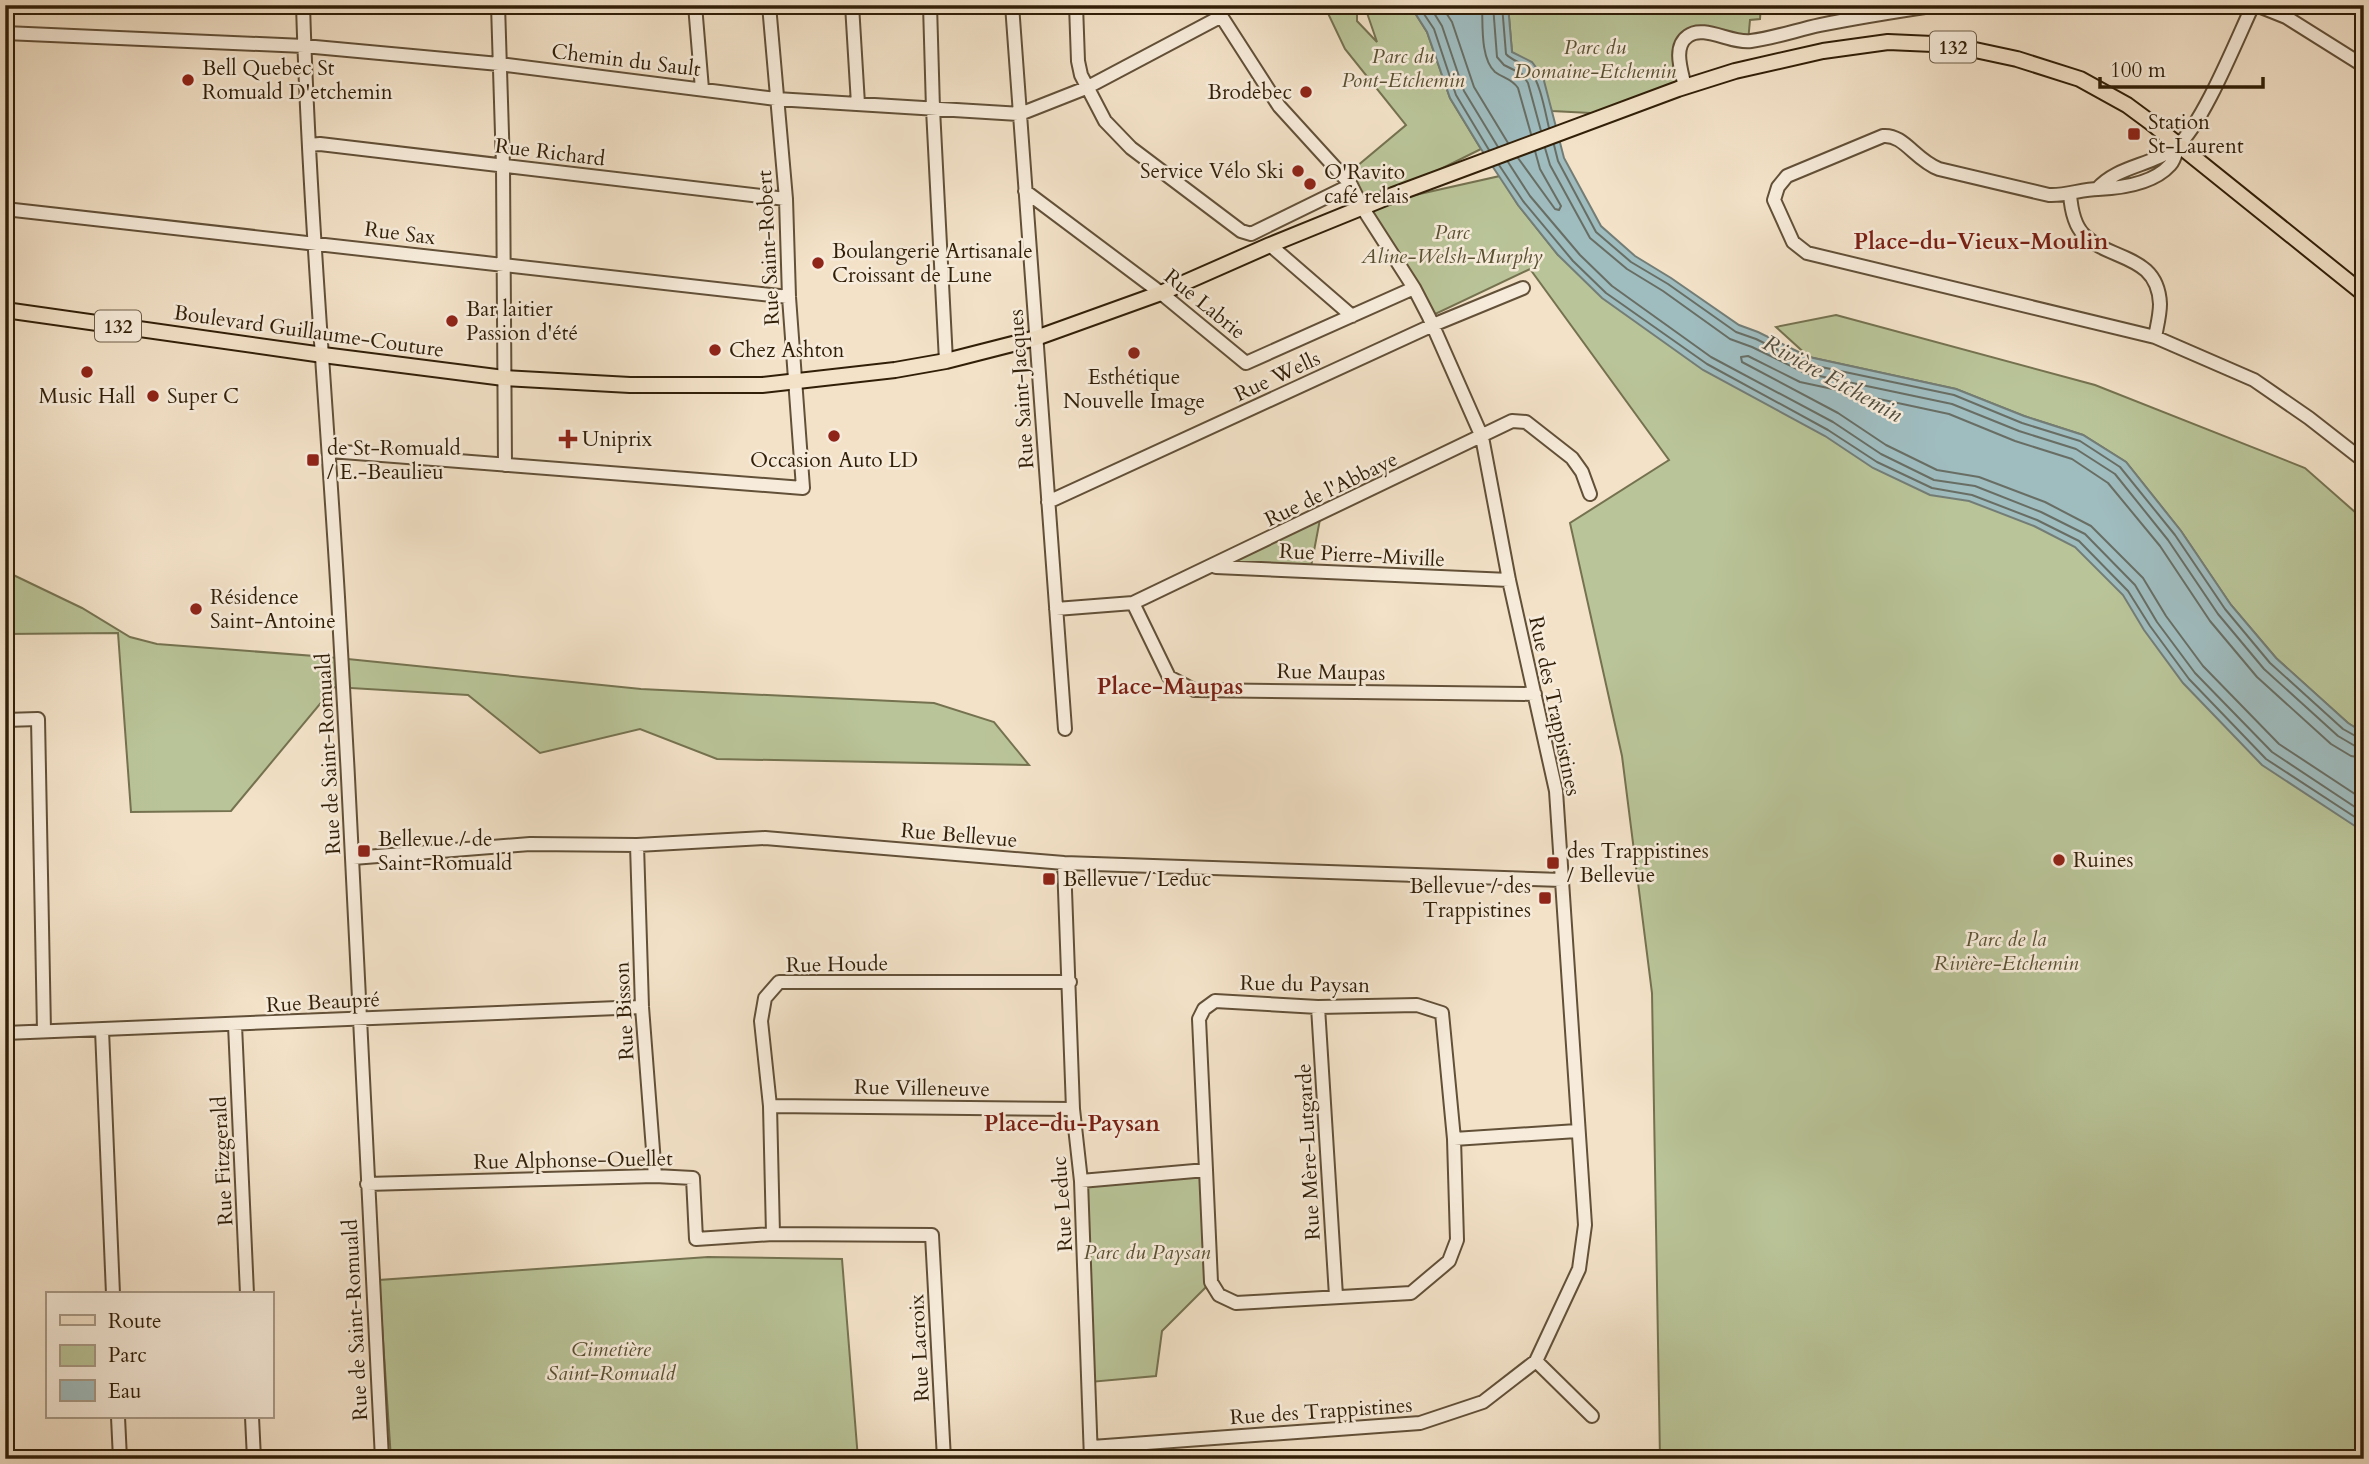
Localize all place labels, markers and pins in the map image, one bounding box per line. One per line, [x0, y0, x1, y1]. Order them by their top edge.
place label: Bell Quebec St Romuald D'etchemin [202, 54, 393, 107]
marker: Bell Quebec St Romuald D'etchemin [180, 72, 196, 88]
place label: Brodebec [1208, 78, 1292, 107]
marker: Brodebec [1298, 84, 1314, 100]
place label: Station St-Laurent [2148, 108, 2244, 161]
marker: Station St-Laurent [2126, 126, 2142, 142]
place label: Service Vélo Ski [1140, 157, 1284, 186]
place label: O'Ravito café relais [1324, 158, 1409, 211]
marker: Service Vélo Ski [1290, 163, 1306, 179]
marker: O'Ravito café relais [1302, 176, 1318, 192]
place label: Boulangerie Artisanale Croissant de Lune [832, 237, 1033, 290]
marker: Boulangerie Artisanale Croissant de Lune [810, 255, 826, 271]
place label: Bar laitier Passion d'été [466, 295, 578, 348]
marker: Bar laitier Passion d'été [444, 313, 460, 329]
place label: Chez Ashton [729, 336, 845, 365]
marker: Chez Ashton [707, 342, 723, 358]
marker: Esthétique Nouvelle Image [1126, 345, 1142, 361]
place label: Esthétique Nouvelle Image [1063, 363, 1205, 416]
marker: Music Hall [79, 364, 95, 380]
place label: Music Hall [39, 382, 135, 411]
place label: Super C [167, 382, 239, 411]
marker: Super C [145, 388, 161, 404]
place label: Uniprix [582, 425, 653, 454]
marker: Occasion Auto LD [826, 428, 842, 444]
marker: Uniprix [560, 431, 576, 447]
place label: de St-Romuald / E.-Beaulieu [327, 434, 461, 487]
place label: Occasion Auto LD [750, 446, 918, 475]
marker: de St-Romuald / E.-Beaulieu [305, 452, 321, 468]
place label: Résidence Saint-Antoine [210, 583, 336, 636]
marker: Résidence Saint-Antoine [188, 601, 204, 617]
place label: Bellevue / de Saint-Romuald [378, 825, 512, 878]
place label: des Trappistines / Bellevue [1567, 837, 1709, 890]
marker: Bellevue / de Saint-Romuald [356, 843, 372, 859]
place label: Ruines [2073, 846, 2133, 875]
marker: Ruines [2051, 852, 2067, 868]
marker: des Trappistines / Bellevue [1545, 855, 1561, 871]
place label: Bellevue / Leduc [1063, 865, 1211, 894]
marker: Bellevue / Leduc [1041, 871, 1057, 887]
place label: Bellevue / des Trappistines [1409, 872, 1531, 925]
marker: Bellevue / des Trappistines [1537, 890, 1553, 906]

